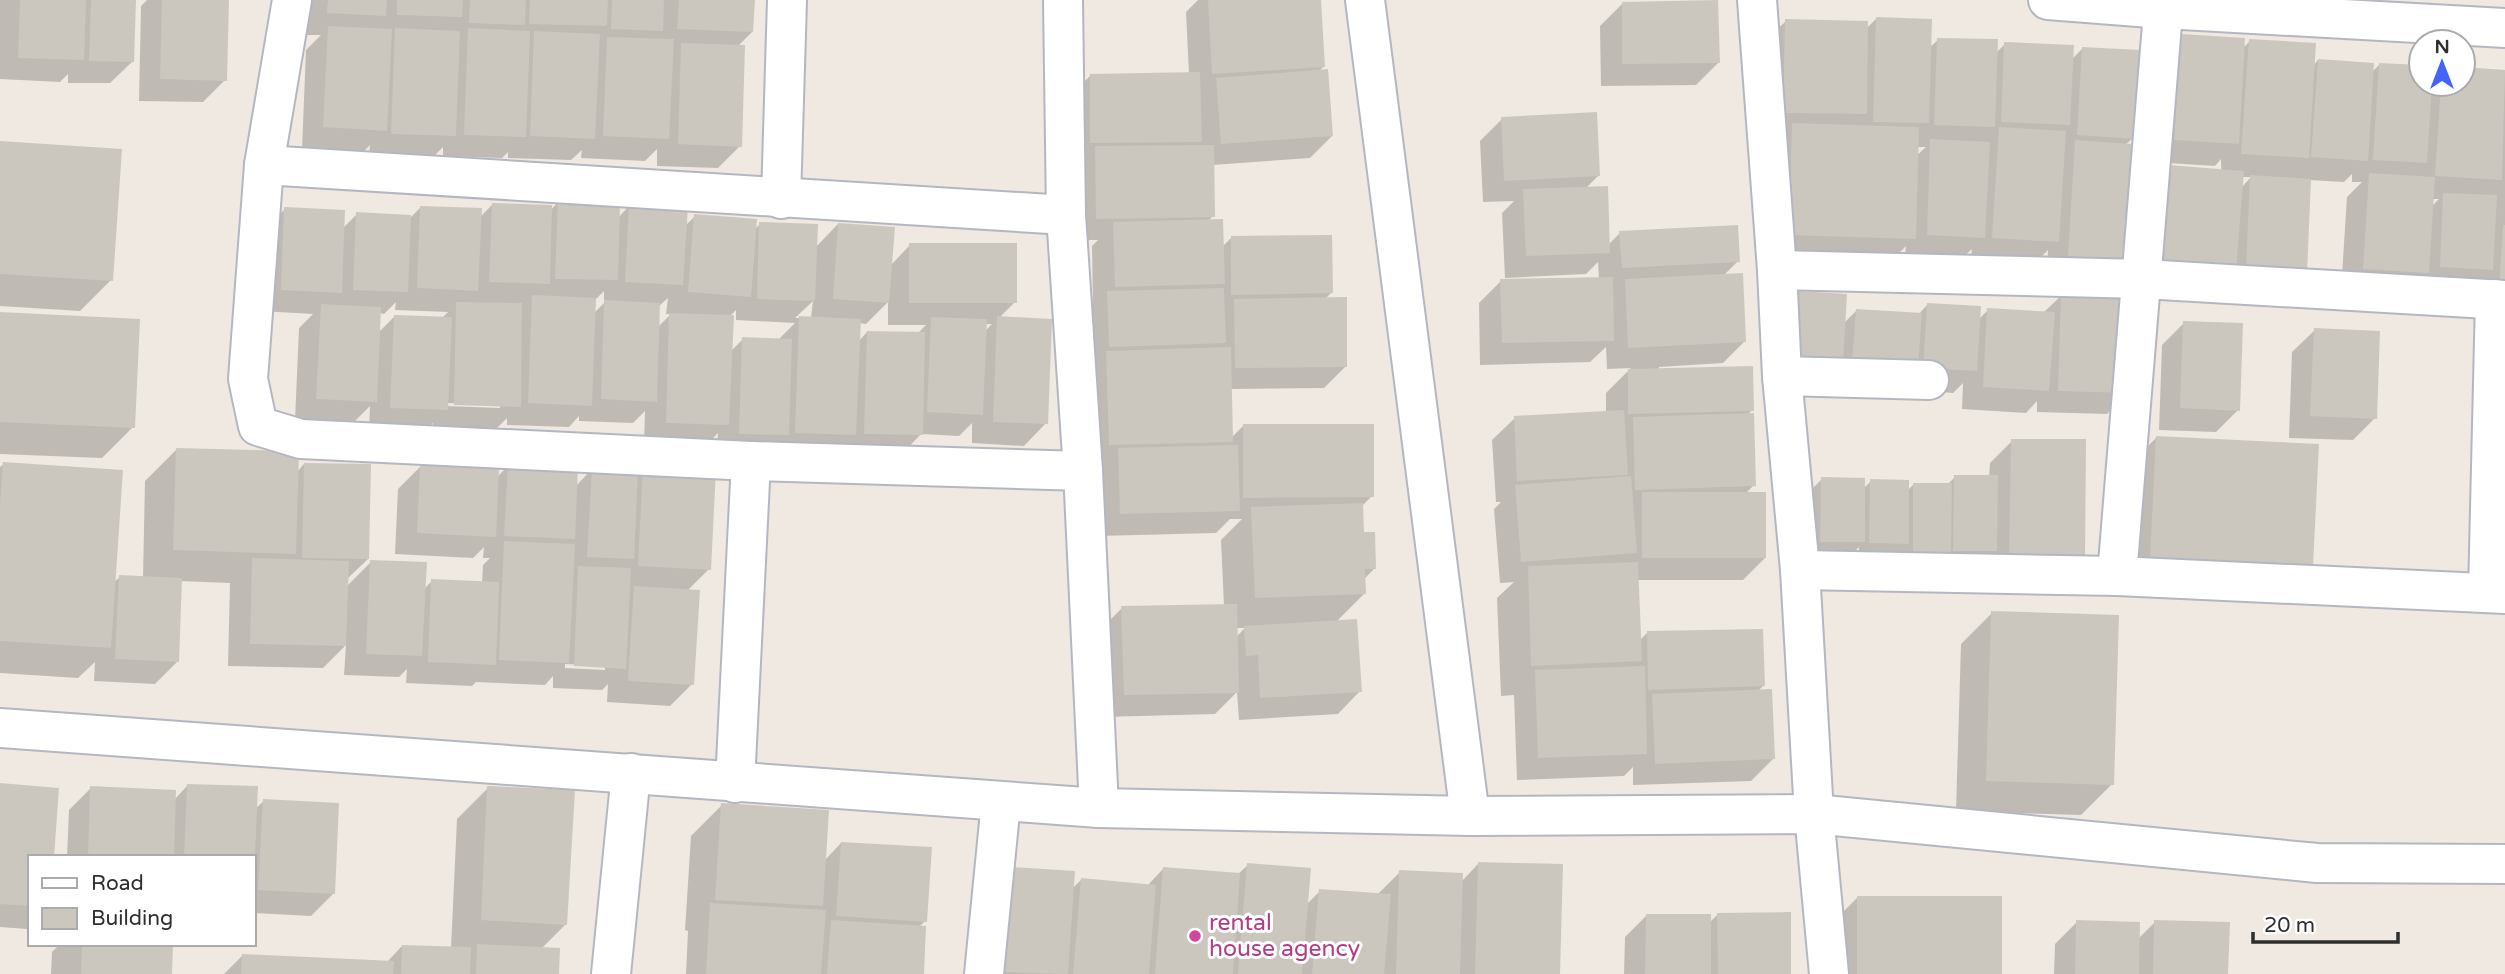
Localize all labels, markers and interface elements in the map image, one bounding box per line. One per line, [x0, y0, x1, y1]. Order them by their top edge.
north arrow [2407, 28, 2477, 98]
text: N [2434, 36, 2450, 58]
legend [28, 855, 256, 946]
text: Road [91, 871, 144, 896]
scale bar [2253, 900, 2398, 944]
text: Building [91, 906, 173, 931]
place label: rental house agency [1209, 909, 1360, 963]
text: 20 m [2264, 913, 2315, 938]
marker: rental house agency [1187, 928, 1203, 944]

